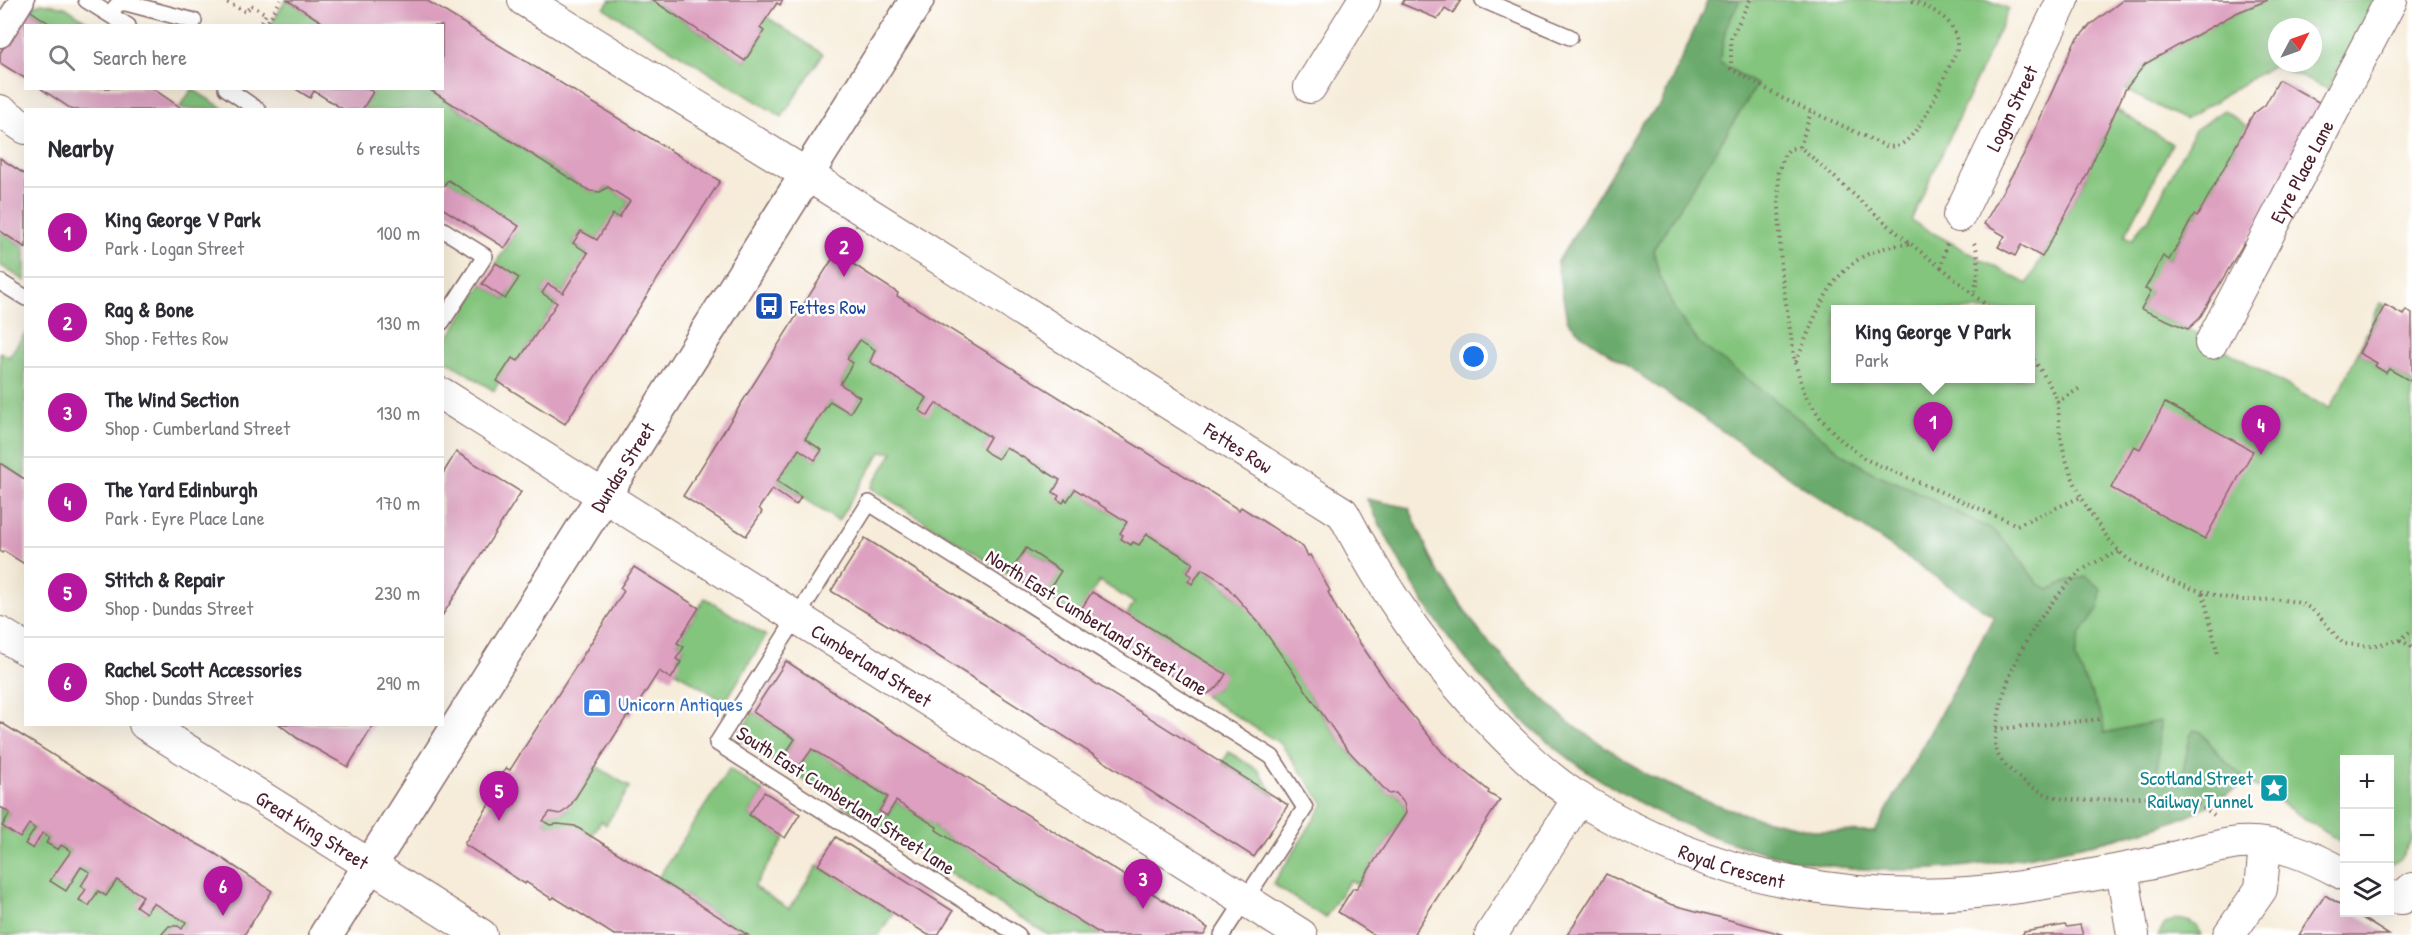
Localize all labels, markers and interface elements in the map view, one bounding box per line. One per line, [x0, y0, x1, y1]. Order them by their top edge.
north arrow [2268, 18, 2322, 72]
search box [24, 24, 444, 90]
icon: search [45, 41, 78, 74]
text: Search here [93, 42, 187, 72]
street label: Logan Street [1979, 59, 2044, 155]
street label: Eyre Place Lane [2263, 115, 2339, 228]
text: Nearby [48, 130, 114, 165]
text: 6 results [356, 134, 420, 161]
text: King George V Park [105, 204, 261, 234]
text: 1 [64, 219, 71, 246]
text: 100 m [377, 219, 420, 246]
pin: 2 [824, 228, 864, 277]
text: Park · Logan Street [105, 234, 244, 261]
bus stop icon: Fettes Row [753, 290, 785, 322]
place label: Fettes Row [789, 293, 866, 320]
text: Rag & Bone [105, 294, 194, 324]
popup [1831, 305, 2035, 383]
text: 2 [63, 309, 72, 336]
text: 130 m [377, 309, 420, 336]
text: King George V Park [1855, 316, 2011, 346]
text: Shop · Fettes Row [105, 324, 228, 351]
your location [1459, 342, 1488, 371]
text: Park [1855, 346, 1889, 373]
text: The Wind Section [105, 384, 239, 414]
text: 3 [63, 399, 72, 426]
text: 130 m [377, 399, 420, 426]
pin: 1 [1914, 402, 1952, 452]
pin: 4 [2242, 406, 2280, 455]
text: Shop · Cumberland Street [105, 414, 290, 441]
street label: Fettes Row [1198, 415, 1278, 479]
street label: Dundas Street [584, 416, 661, 517]
text: The Yard Edinburgh [105, 474, 257, 504]
text: 4 [64, 489, 71, 516]
text: 170 m [376, 489, 420, 516]
text: Park · Eyre Place Lane [105, 504, 265, 531]
street label: North East Cumberland Street Lane [981, 543, 1213, 701]
text: Stitch & Repair [105, 564, 225, 594]
text: 5 [63, 579, 72, 606]
text: 230 m [375, 579, 420, 606]
text: Shop · Dundas Street [105, 594, 253, 621]
street label: Cumberland Street [806, 617, 938, 713]
text: Rachel Scott Accessories [105, 654, 302, 684]
text: 6 [64, 669, 71, 696]
text: 290 m [376, 669, 420, 696]
text: Shop · Dundas Street [105, 684, 253, 711]
shop icon: Unicorn Antiques [581, 687, 613, 719]
place label: Unicorn Antiques [618, 690, 743, 717]
street label: South East Cumberland Street Lane [732, 719, 961, 881]
map controls [2340, 755, 2394, 917]
button: + [2340, 755, 2394, 809]
place label: Scotland Street Railway Tunnel [2140, 764, 2254, 814]
pin: 5 [480, 772, 518, 821]
place icon: Scotland Street Railway Tunnel [2258, 772, 2290, 804]
street label: Great King Street [251, 784, 375, 876]
button: − [2340, 809, 2394, 863]
street label: Royal Crescent [1675, 837, 1788, 894]
pin: 3 [1124, 860, 1162, 909]
button: layers [2340, 863, 2394, 917]
pin: 6 [204, 866, 242, 916]

